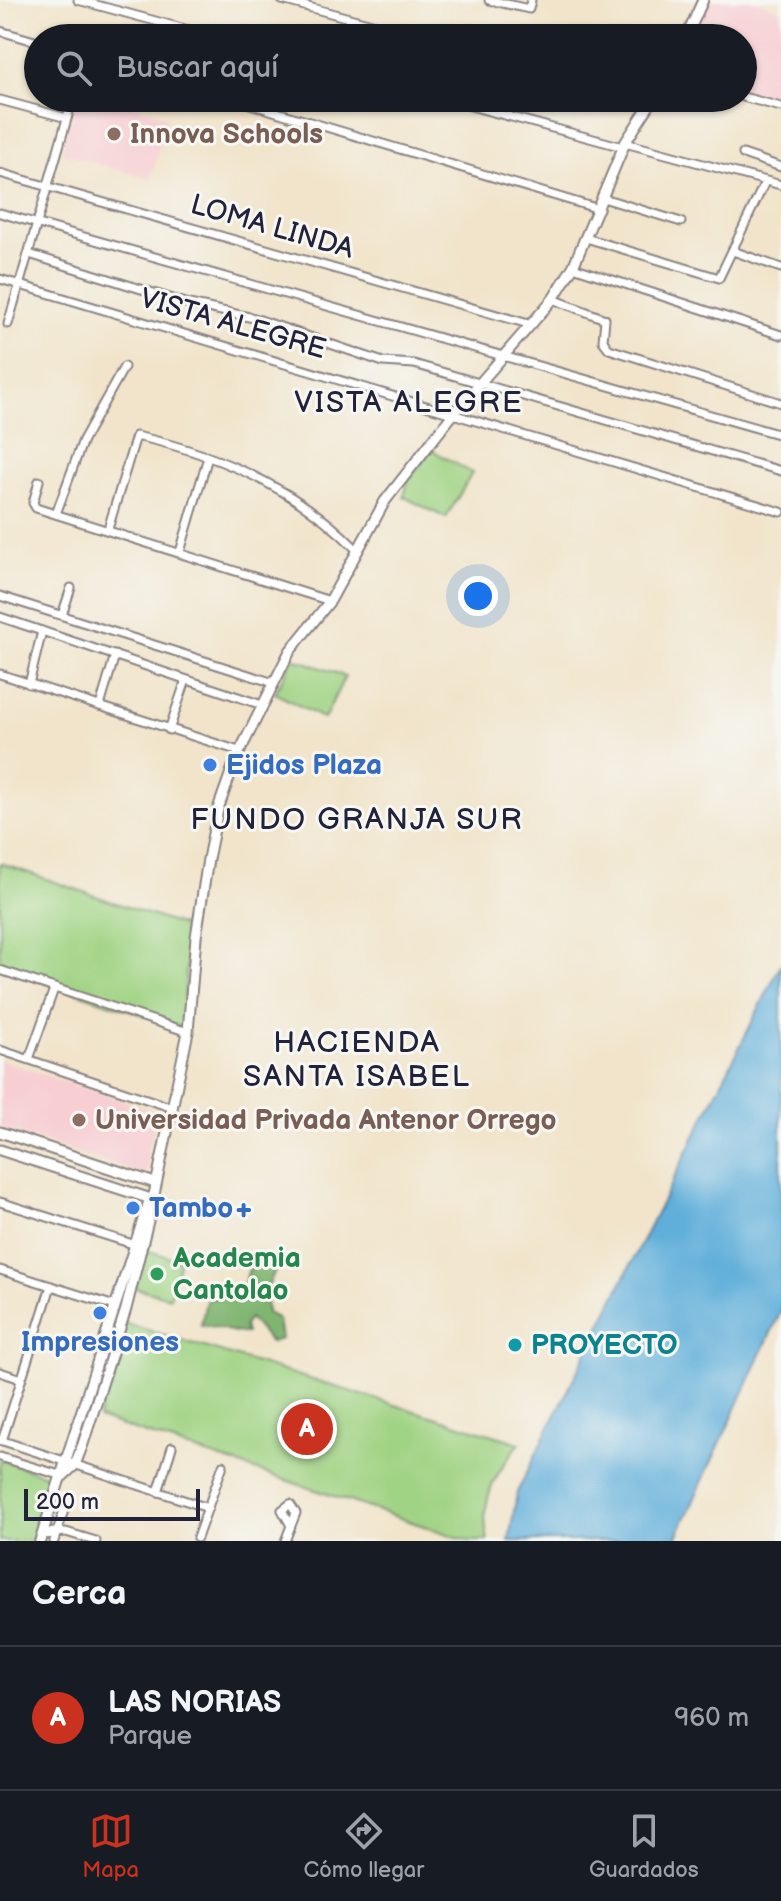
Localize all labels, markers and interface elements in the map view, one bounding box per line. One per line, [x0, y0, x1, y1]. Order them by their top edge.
search box [24, 24, 757, 112]
icon: search [52, 46, 96, 90]
text: Buscar aquí [116, 50, 278, 86]
place label: Innova Schools [130, 118, 323, 151]
marker: Innova Schools [105, 125, 123, 143]
street label: LOMA LINDA [187, 188, 358, 266]
street label: VISTA ALEGRE [136, 282, 330, 366]
district label: VISTA ALEGRE [294, 385, 524, 421]
your location [458, 576, 498, 616]
place label: Ejidos Plaza [226, 749, 382, 782]
marker: Ejidos Plaza [201, 756, 219, 774]
district label: FUNDO GRANJA SUR [190, 802, 524, 838]
district label: HACIENDA SANTA ISABEL [243, 1025, 471, 1095]
place label: Universidad Privada Antenor Orrego [95, 1104, 557, 1137]
marker: Universidad Privada Antenor Orrego [70, 1111, 88, 1129]
place label: Tambo+ [149, 1192, 254, 1225]
marker: Tambo+ [124, 1199, 142, 1217]
place label: Academia Cantolao [172, 1242, 301, 1307]
marker: Academia Cantolao [148, 1265, 166, 1283]
marker: Impresiones [91, 1304, 109, 1322]
place label: Impresiones [21, 1326, 179, 1359]
place label: PROYECTO [531, 1329, 678, 1362]
marker: PROYECTO [506, 1336, 524, 1354]
pin: A [281, 1399, 333, 1459]
scale bar [24, 1485, 200, 1521]
text: 200 m [36, 1489, 99, 1516]
text: Cerca [32, 1573, 127, 1614]
text: LAS NORIAS [108, 1685, 281, 1721]
text: A [50, 1703, 66, 1734]
text: 960 m [674, 1703, 749, 1734]
text: Parque [108, 1721, 192, 1752]
tab: Mapa [82, 1809, 139, 1884]
tab: Cómo llegar [304, 1809, 424, 1884]
tab: Guardados [589, 1809, 699, 1884]

